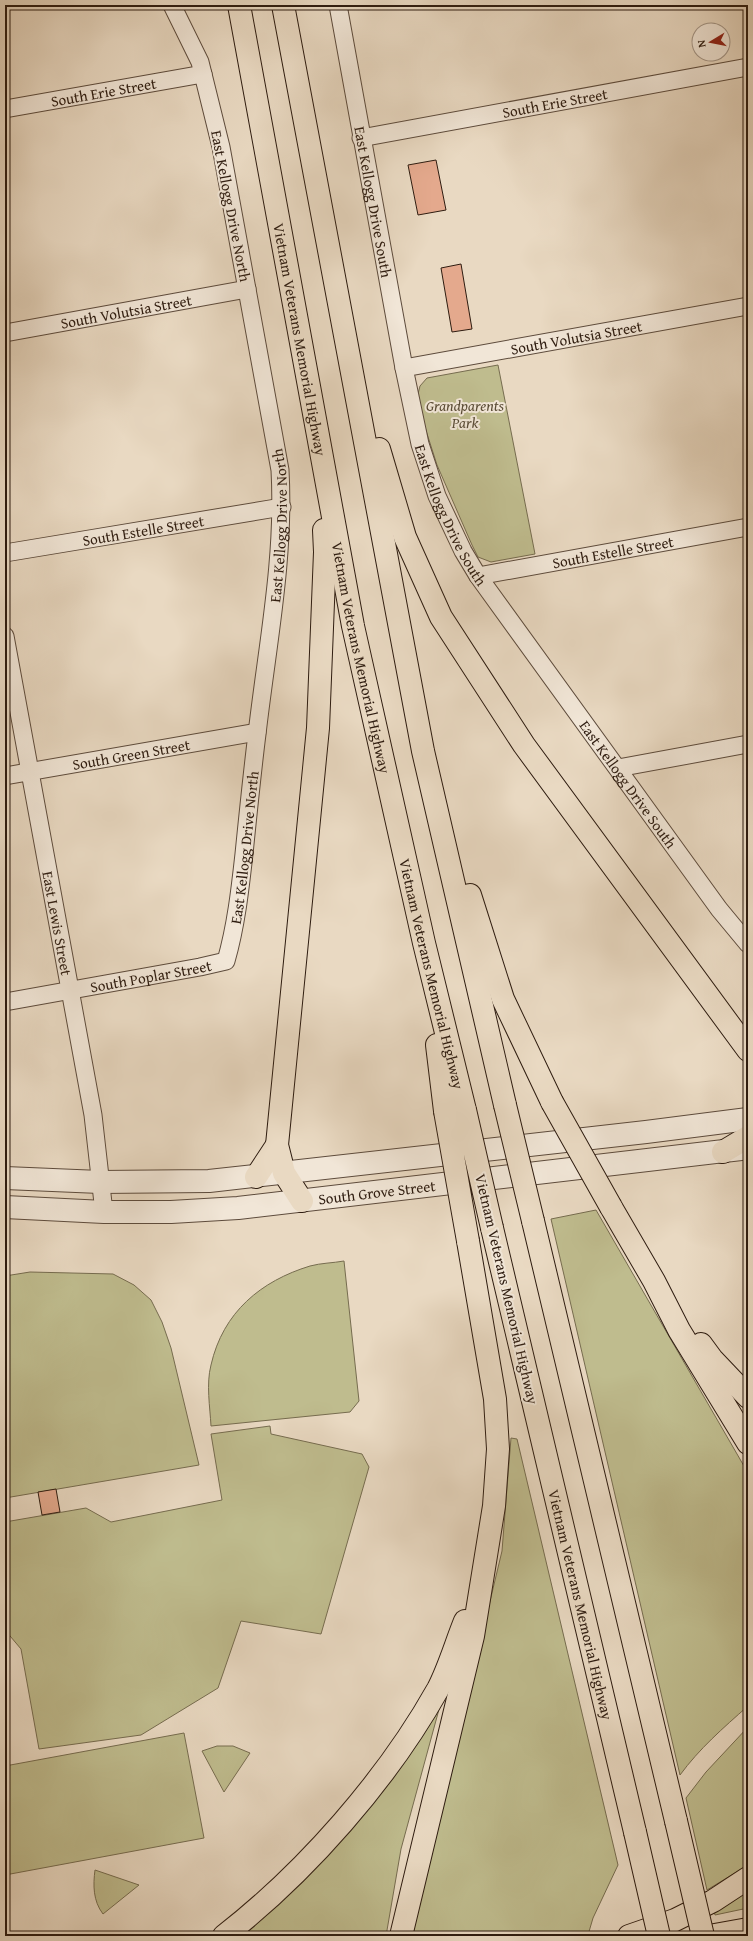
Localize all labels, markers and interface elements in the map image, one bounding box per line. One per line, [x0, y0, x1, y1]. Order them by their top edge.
north arrow [691, 22, 731, 62]
text: N [693, 38, 710, 49]
street label: South Erie Street [49, 72, 158, 111]
street label: South Erie Street [500, 82, 610, 122]
street label: East Kellogg Drive South [350, 124, 398, 280]
street label: East Kellogg Drive North [206, 129, 256, 284]
street label: Vietnam Veterans Memorial Highway [269, 221, 332, 458]
street label: South Volutsia Street [59, 289, 194, 333]
street label: South Volutsia Street [509, 315, 644, 359]
park label: Grandparents Park [426, 395, 505, 433]
street label: East Kellogg Drive South [410, 441, 492, 590]
street label: East Kellogg Drive North [264, 446, 291, 603]
street label: South Estelle Street [81, 510, 206, 550]
street label: South Estelle Street [550, 530, 676, 573]
street label: Vietnam Veterans Memorial Highway [327, 540, 396, 776]
street label: East Kellogg Drive South [575, 716, 682, 853]
street label: South Green Street [71, 733, 192, 775]
street label: East Kellogg Drive North [224, 769, 263, 926]
street label: Vietnam Veterans Memorial Highway [395, 857, 470, 1092]
street label: East Lewis Street [38, 869, 78, 978]
street label: South Poplar Street [88, 954, 214, 997]
street label: Vietnam Veterans Memorial Highway [470, 1172, 544, 1407]
street label: South Grove Street [317, 1174, 437, 1209]
street label: Vietnam Veterans Memorial Highway [544, 1487, 619, 1722]

